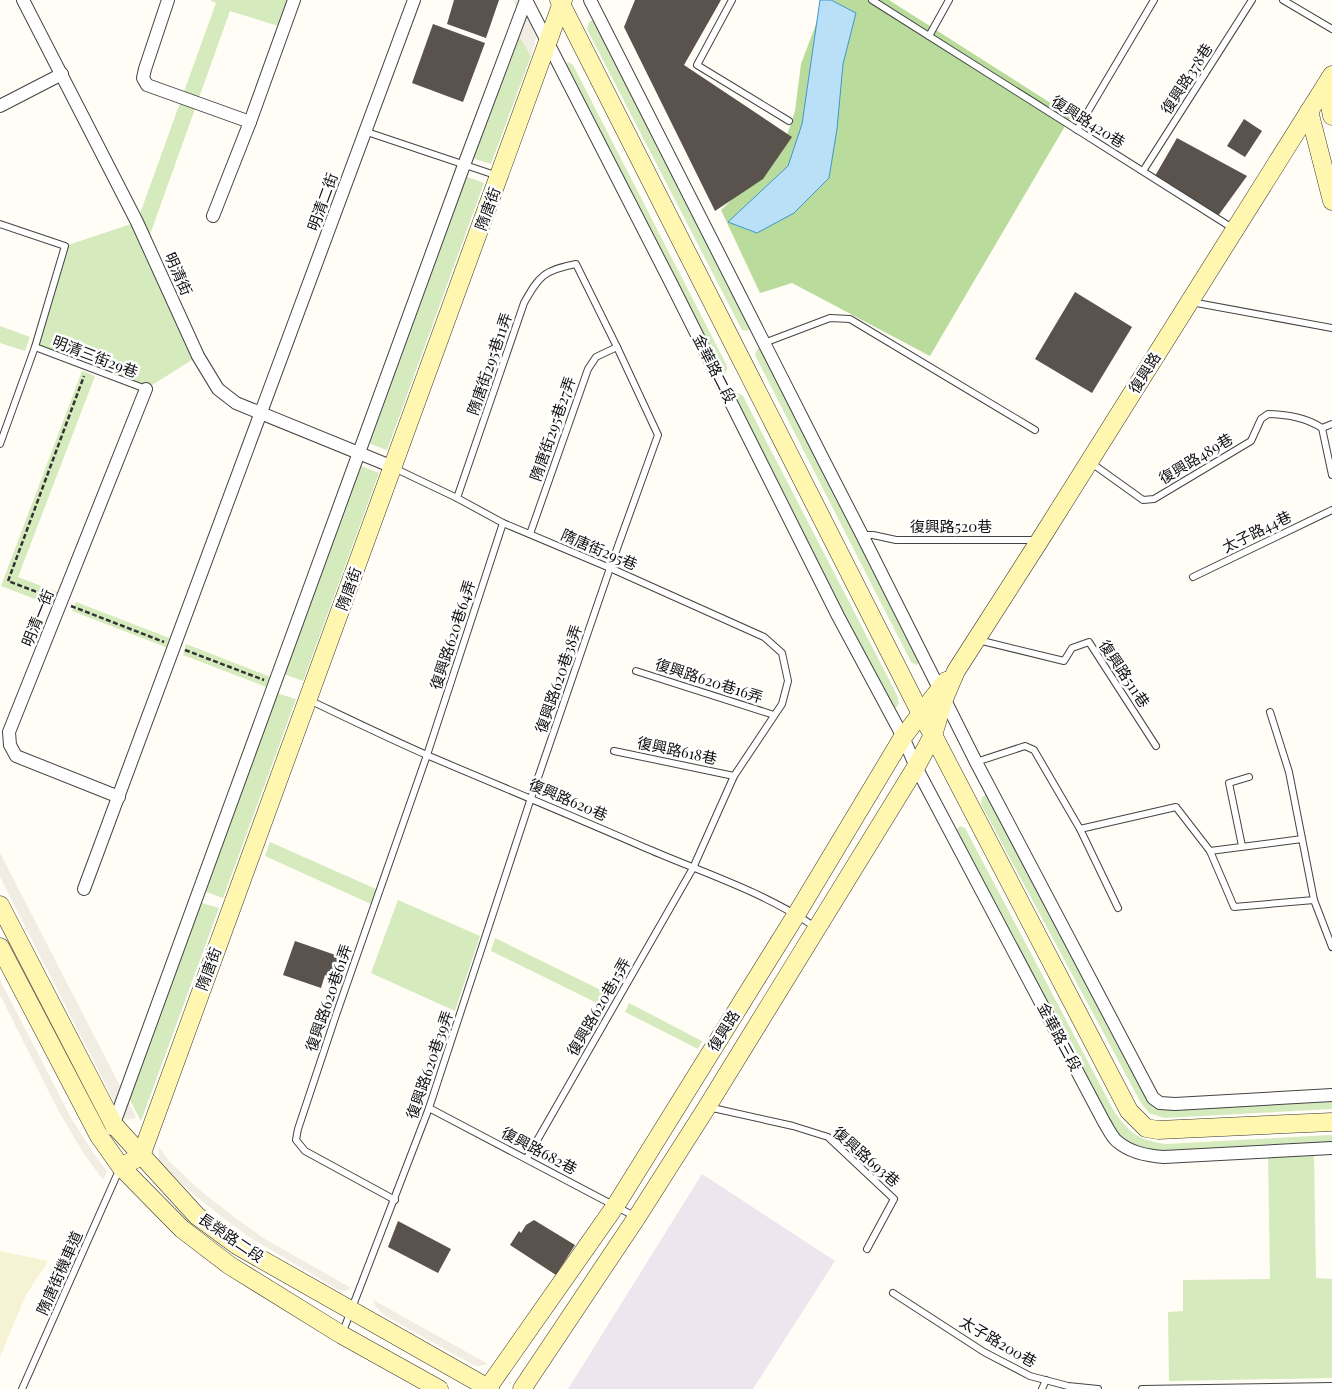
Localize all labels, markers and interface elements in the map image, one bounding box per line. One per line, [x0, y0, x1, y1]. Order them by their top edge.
street label: 復興路378巷 [1156, 39, 1217, 118]
street label: 復興路420巷 [1048, 91, 1129, 152]
street label: 明清二街 [302, 170, 342, 233]
street label: 隋唐街 [470, 184, 504, 233]
street label: 明清街 [161, 249, 197, 298]
street label: 隋唐街295巷11弄 [462, 310, 516, 418]
street label: 明清三街29巷 [50, 331, 141, 381]
street label: 金華路二段 [689, 331, 741, 407]
street label: 復興路 [1124, 348, 1165, 397]
street label: 隋唐街295巷27弄 [525, 374, 579, 484]
street label: 復興路489巷 [1155, 428, 1236, 488]
street label: 太子路44巷 [1219, 506, 1295, 556]
street label: 復興路520巷 [910, 516, 992, 536]
street label: 隋唐街295巷 [558, 524, 641, 574]
street label: 隋唐街 [331, 564, 365, 613]
street label: 復興路620巷64弄 [425, 577, 479, 692]
street label: 明清一街 [17, 586, 58, 649]
street label: 復興路620巷38弄 [530, 622, 586, 736]
street label: 復興路511巷 [1095, 636, 1155, 711]
street label: 復興路620巷16弄 [653, 653, 766, 707]
street label: 復興路618巷 [635, 732, 719, 768]
street label: 復興路620巷 [526, 773, 611, 825]
street label: 復興路620巷61弄 [300, 941, 356, 1054]
street label: 隋唐街 [191, 944, 225, 993]
street label: 復興路620巷15弄 [562, 954, 634, 1059]
street label: 金華路三段 [1033, 999, 1086, 1074]
street label: 復興路 [703, 1006, 744, 1055]
street label: 復興路620巷39弄 [401, 1008, 457, 1122]
street label: 復興路682巷 [498, 1122, 581, 1178]
street label: 復興路693巷 [829, 1122, 904, 1191]
street label: 長榮路二段 [195, 1208, 268, 1266]
street label: 隋唐街機車道 [32, 1227, 87, 1318]
street label: 太子路200巷 [957, 1311, 1040, 1371]

